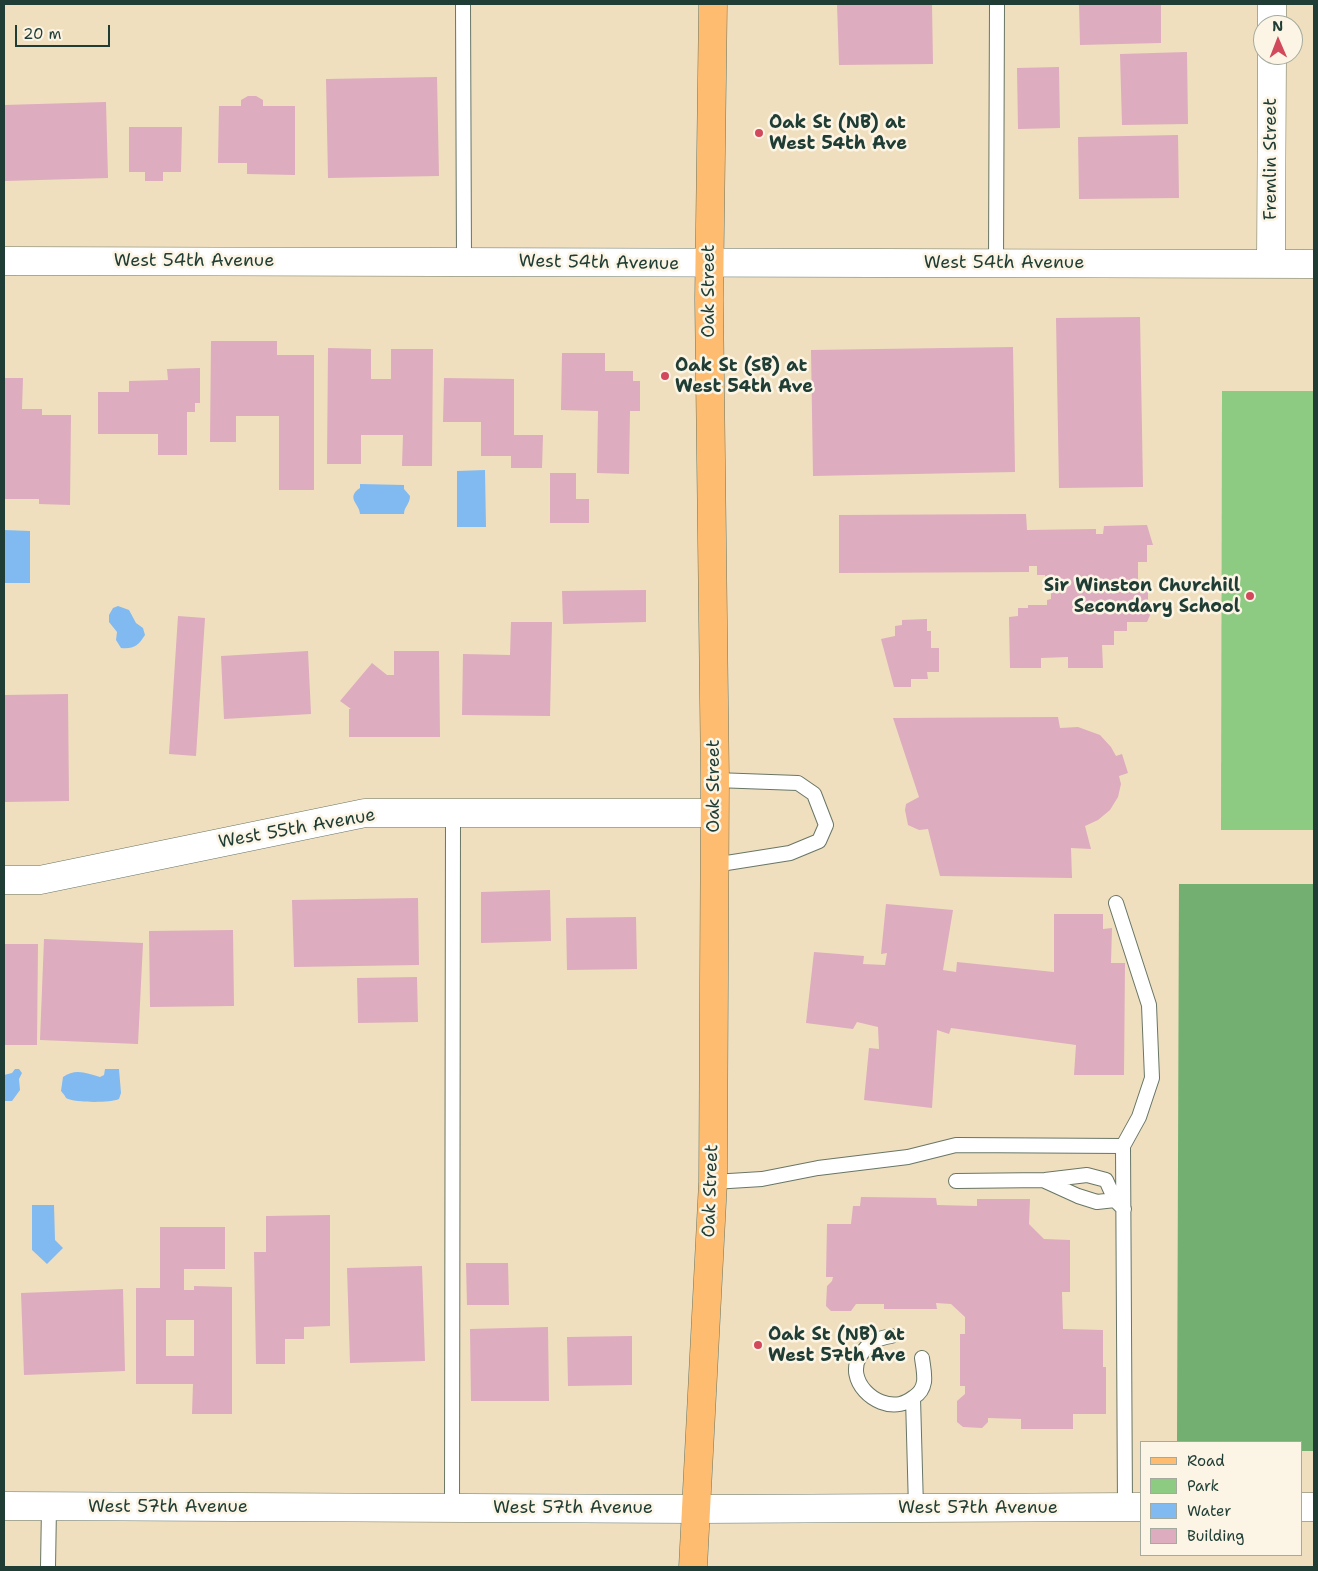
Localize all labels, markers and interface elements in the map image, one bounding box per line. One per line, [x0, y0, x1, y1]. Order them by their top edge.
scale bar [18, 15, 112, 47]
north arrow [1253, 15, 1303, 65]
text: N [1272, 17, 1283, 35]
text: 20 m [23, 24, 62, 44]
street label: Fremlin Street [1260, 98, 1282, 220]
place label: Oak St (NB) at West 54th Ave [769, 112, 907, 154]
marker: Oak St (NB) at West 54th Ave [753, 127, 765, 139]
street label: Oak Street [698, 244, 720, 338]
street label: West 54th Avenue [114, 250, 274, 272]
street label: West 54th Avenue [519, 251, 679, 275]
street label: West 54th Avenue [924, 252, 1084, 274]
place label: Oak St (SB) at West 54th Ave [675, 355, 813, 398]
marker: Oak St (SB) at West 54th Ave [659, 370, 671, 382]
place label: Sir Winston Churchill Secondary School [1044, 575, 1240, 618]
marker: Sir Winston Churchill Secondary School [1244, 590, 1256, 602]
street label: Oak Street [703, 739, 725, 833]
street label: West 55th Avenue [217, 805, 377, 853]
street label: Oak Street [699, 1144, 723, 1238]
place label: Oak St (NB) at West 57th Ave [768, 1324, 906, 1366]
marker: Oak St (NB) at West 57th Ave [752, 1339, 764, 1351]
legend [1140, 1441, 1303, 1556]
text: Road [1187, 1451, 1225, 1471]
text: Park [1187, 1476, 1219, 1496]
street label: West 57th Avenue [88, 1496, 248, 1518]
street label: West 57th Avenue [493, 1497, 653, 1519]
street label: West 57th Avenue [898, 1497, 1058, 1519]
text: Water [1187, 1501, 1231, 1521]
text: Building [1187, 1526, 1244, 1546]

